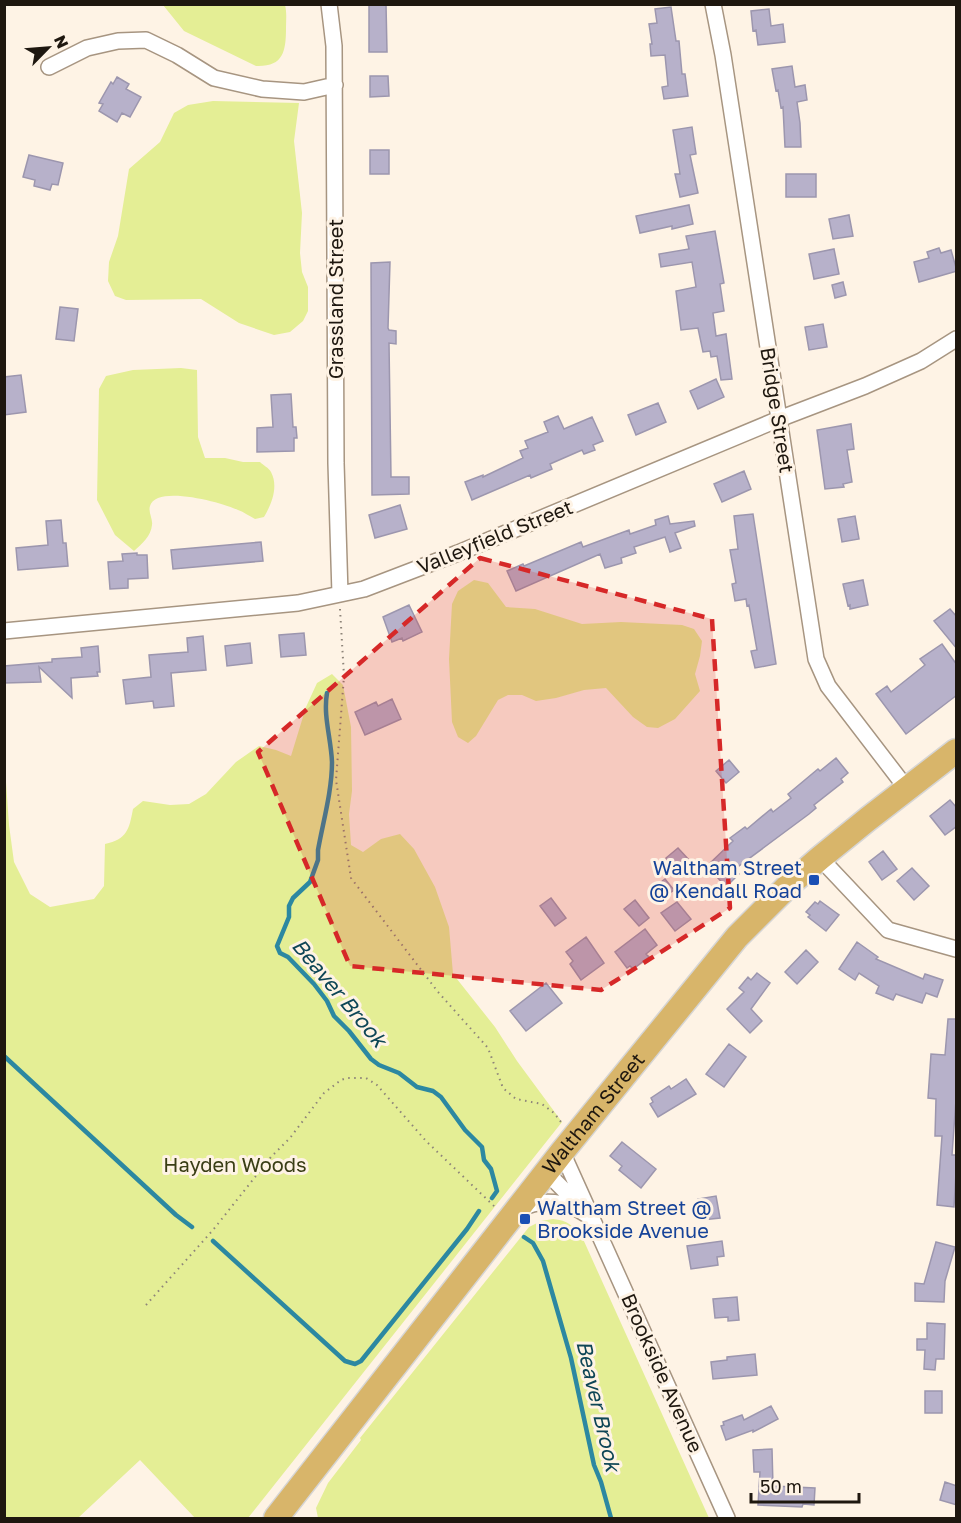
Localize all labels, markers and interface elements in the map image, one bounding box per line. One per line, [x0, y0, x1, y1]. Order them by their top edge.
north arrow [18, 18, 78, 78]
text: N [50, 32, 73, 51]
street label: Grassland Street [323, 219, 347, 379]
street label: Bridge Street [756, 345, 800, 474]
street label: Valleyfield Street [413, 494, 576, 578]
place label: Waltham Street @ Kendall Road [649, 855, 802, 902]
marker: Waltham Street @ Kendall Road [807, 873, 821, 887]
water label: Beaver Brook [287, 933, 394, 1054]
street label: Waltham Street [536, 1048, 649, 1179]
park label: Hayden Woods [163, 1152, 307, 1176]
place label: Waltham Street @ Brookside Avenue [537, 1195, 712, 1242]
marker: Waltham Street @ Brookside Avenue [518, 1212, 532, 1226]
street label: Brookside Avenue [617, 1289, 709, 1456]
water label: Beaver Brook [571, 1338, 627, 1476]
scale bar [751, 1466, 859, 1504]
text: 50 m [760, 1475, 802, 1497]

